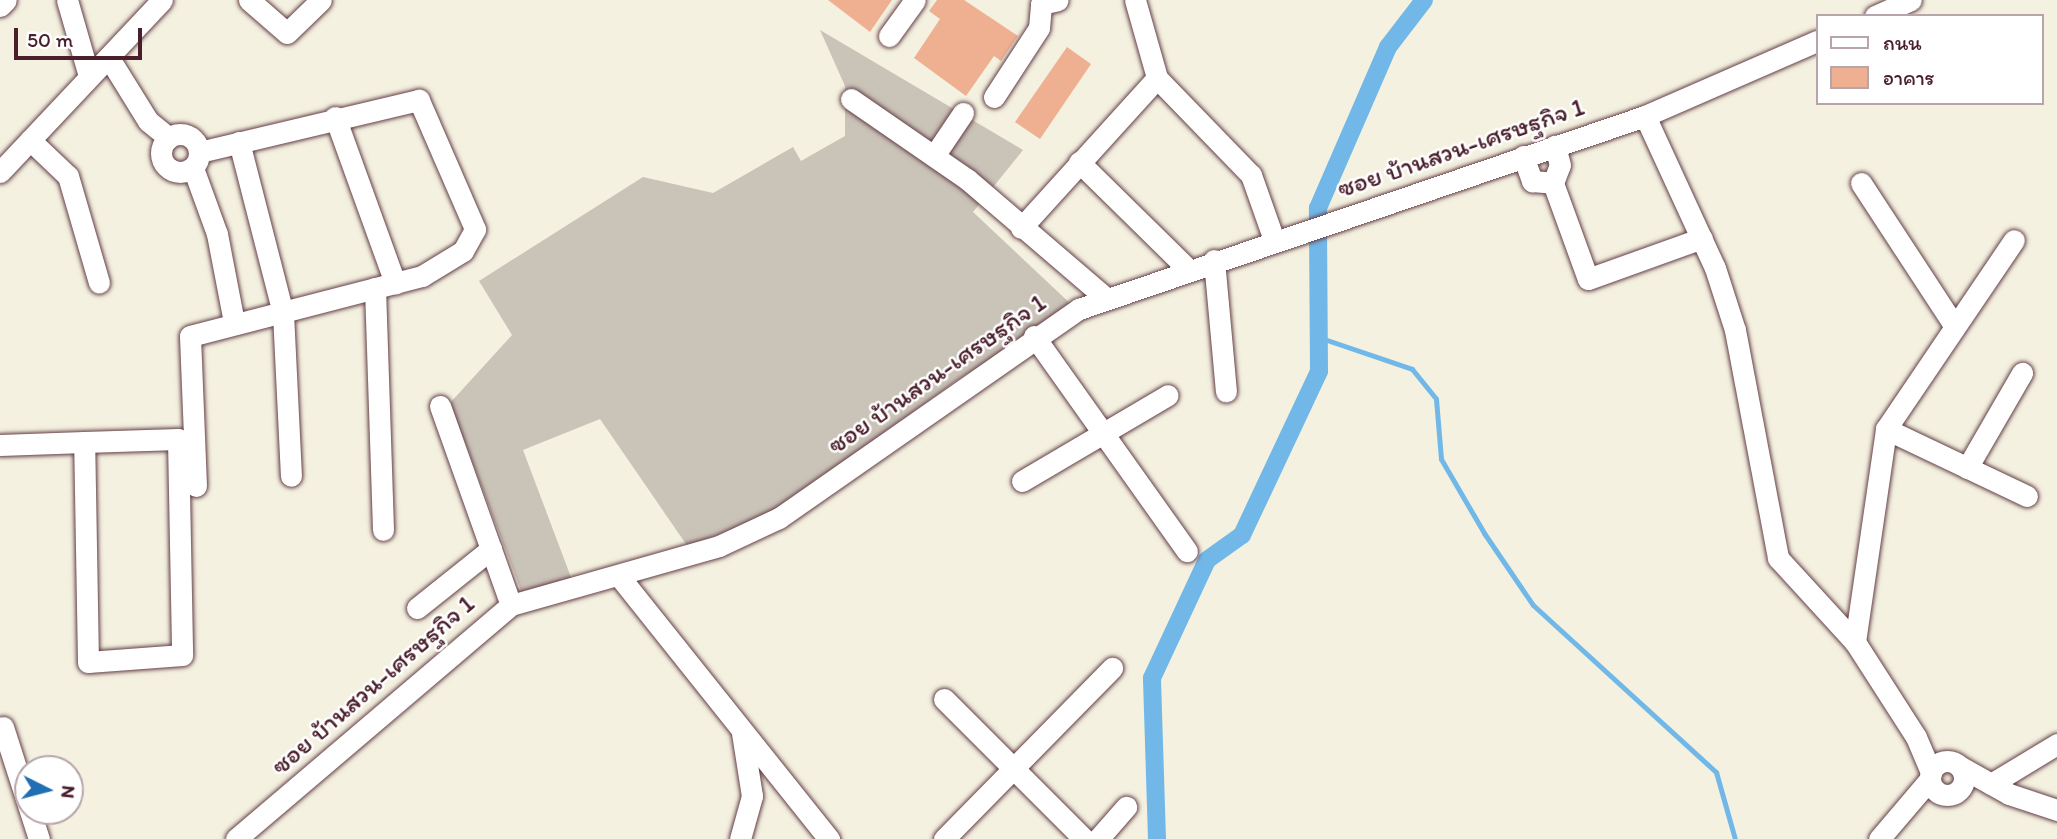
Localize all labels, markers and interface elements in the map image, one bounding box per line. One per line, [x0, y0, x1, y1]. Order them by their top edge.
scale bar [18, 14, 145, 58]
legend [1815, 14, 2043, 105]
text: 50 m [27, 27, 73, 52]
text: ถนน [1883, 30, 1922, 55]
text: อาคาร [1883, 65, 1934, 90]
street label: ซอย บ้านสวน-เศรษฐกิจ 1 [1334, 91, 1588, 205]
street label: ซอย บ้านสวน-เศรษฐกิจ 1 [822, 287, 1052, 461]
street label: ซอย บ้านสวน-เศรษฐกิจ 1 [265, 588, 481, 782]
north arrow [14, 755, 84, 825]
text: N [56, 784, 81, 800]

